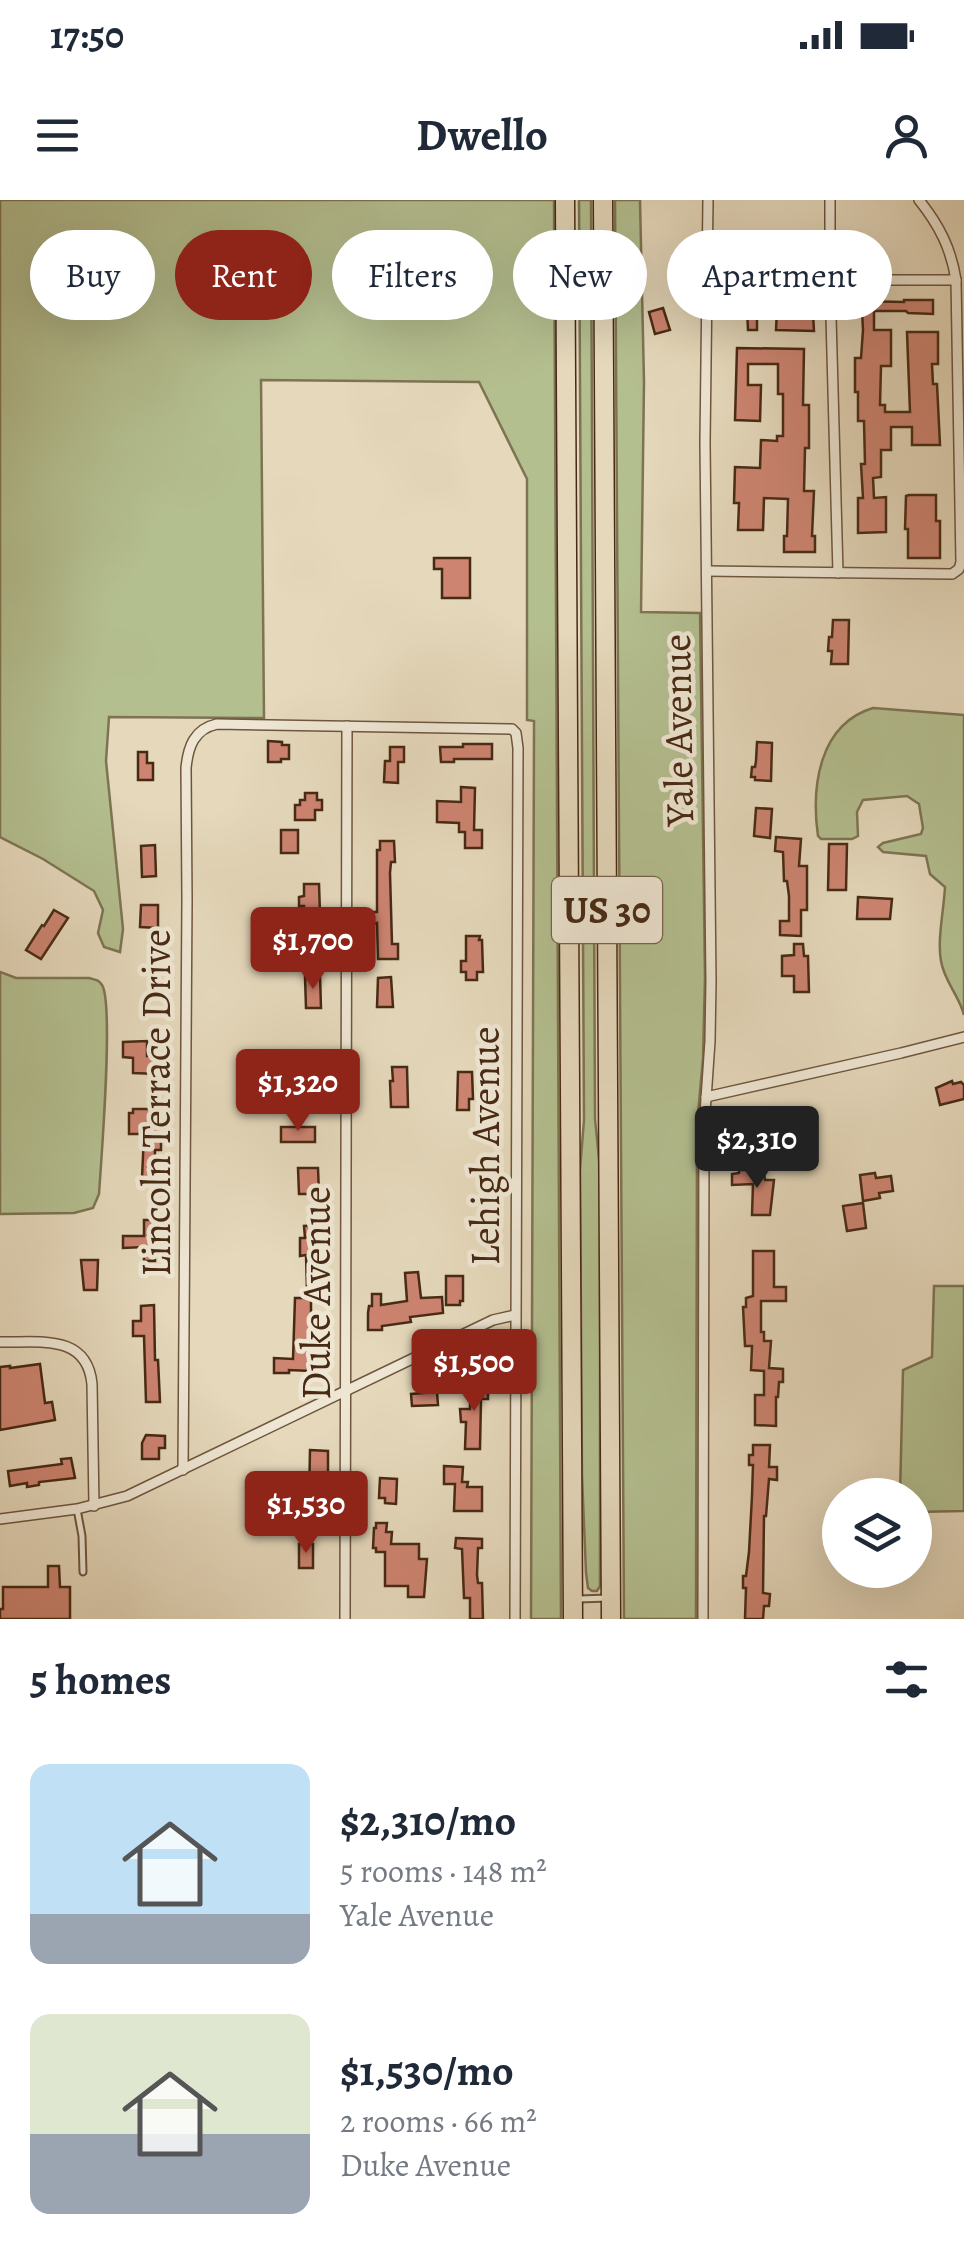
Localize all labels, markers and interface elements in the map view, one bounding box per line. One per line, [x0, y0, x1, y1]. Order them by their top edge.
text: 17:50 [50, 9, 124, 61]
text: Dwello [416, 104, 548, 166]
icon: menu [30, 108, 85, 163]
icon: person [879, 108, 934, 163]
chip: Buy [30, 230, 155, 320]
chip: Rent [175, 230, 312, 320]
chip: Filters [332, 230, 493, 320]
chip: New [513, 230, 647, 320]
chip: Apartment [667, 230, 892, 320]
street label: Yale Avenue [649, 633, 707, 828]
road number: US 30 [552, 877, 662, 943]
pin: $1,700 [232, 907, 394, 992]
text: $1,700 [273, 917, 353, 961]
street label: Lincoln Terrace Drive [129, 929, 184, 1277]
street label: Lehigh Avenue [458, 1026, 513, 1266]
pin: $1,320 [217, 1049, 379, 1134]
text: $1,320 [258, 1059, 338, 1103]
pin: $2,310 [676, 1106, 838, 1191]
text: $2,310 [717, 1116, 797, 1160]
street label: Duke Avenue [289, 1186, 344, 1400]
pin: $1,500 [393, 1329, 555, 1414]
text: $1,500 [434, 1339, 514, 1383]
pin: $1,530 [225, 1471, 387, 1556]
map controls [822, 1478, 932, 1588]
button: layers [822, 1478, 932, 1588]
text: $1,530 [267, 1481, 345, 1525]
text: 5 homes [30, 1651, 171, 1708]
icon: filters [879, 1652, 934, 1707]
text: $2,310/mo [340, 1792, 516, 1849]
icon: home [110, 1804, 230, 1924]
text: 5 rooms · 148 m² [340, 1849, 547, 1893]
text: Yale Avenue [340, 1893, 494, 1937]
text: $1,530/mo [340, 2042, 514, 2099]
icon: home [110, 2054, 230, 2174]
text: 2 rooms · 66 m² [340, 2099, 537, 2143]
text: Duke Avenue [340, 2143, 511, 2187]

